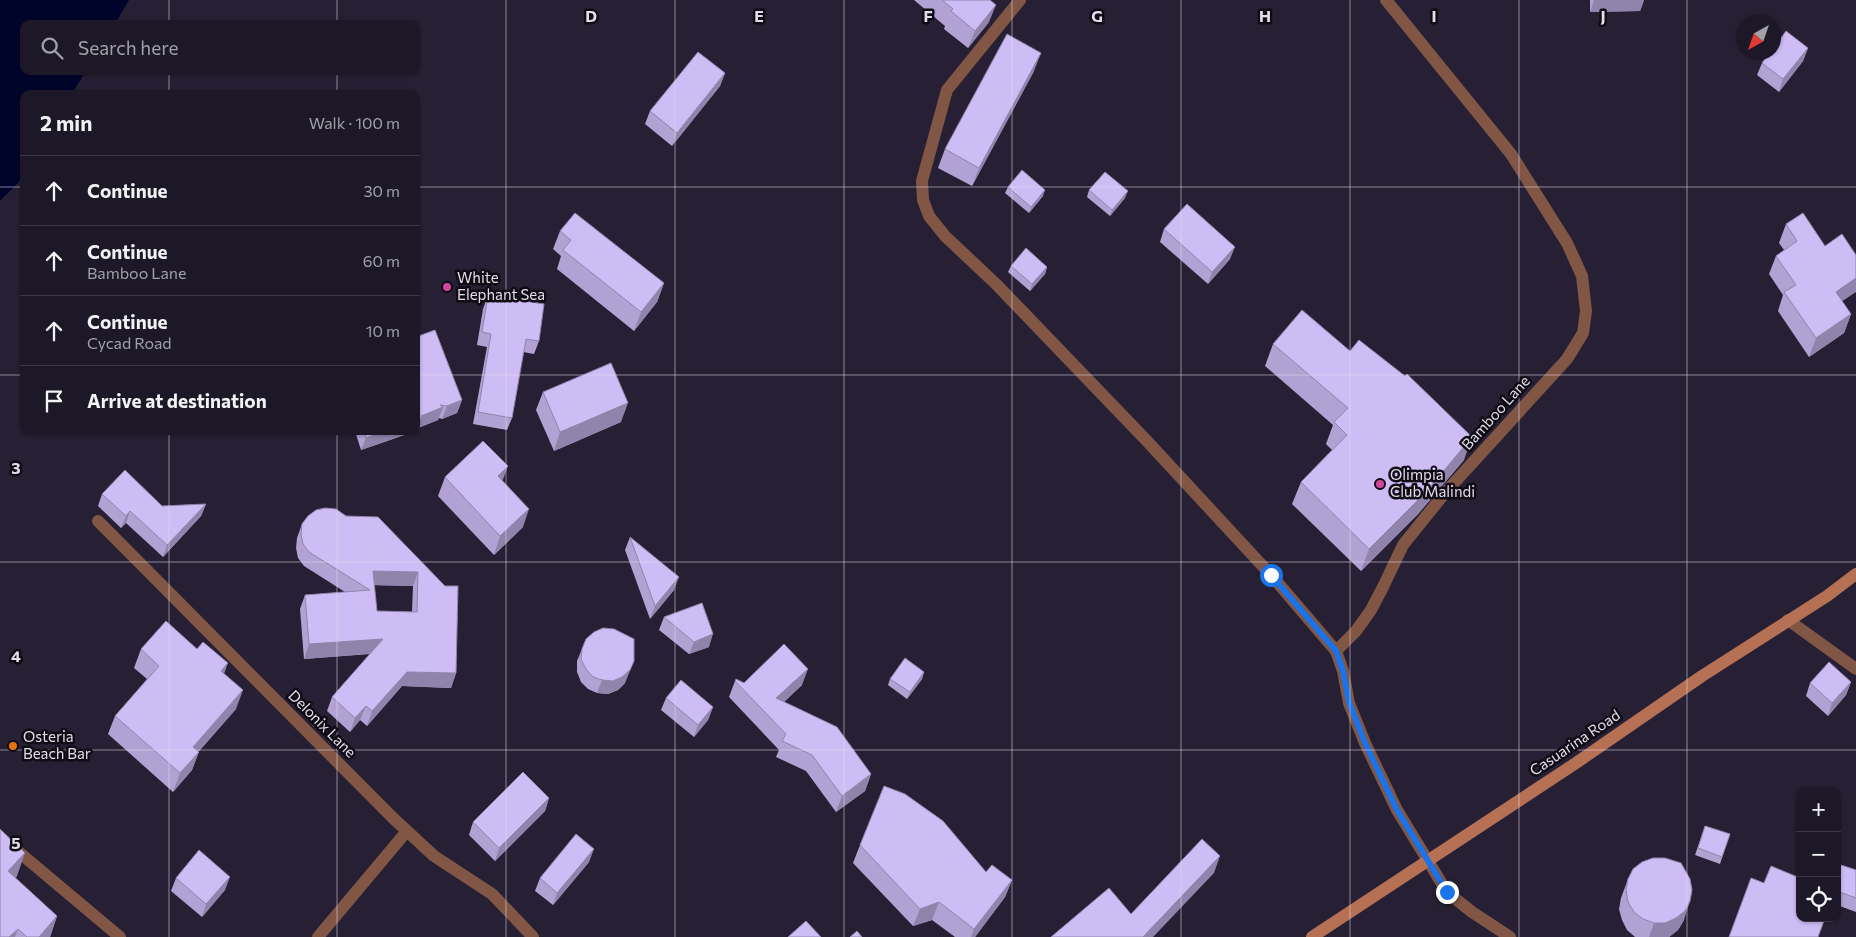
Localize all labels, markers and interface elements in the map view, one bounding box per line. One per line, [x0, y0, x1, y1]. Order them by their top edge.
text: D [585, 6, 597, 25]
text: E [754, 6, 764, 25]
text: F [923, 6, 933, 25]
text: G [1091, 6, 1103, 25]
text: H [1259, 6, 1271, 25]
text: I [1431, 6, 1437, 25]
text: J [1600, 6, 1606, 25]
north arrow [1736, 15, 1781, 60]
search box [20, 20, 420, 75]
icon: search [38, 34, 66, 62]
text: Search here [78, 36, 178, 59]
text: 2 min [40, 110, 92, 135]
text: Walk · 100 m [309, 113, 400, 132]
icon: ahead [40, 177, 68, 205]
text: Continue [87, 179, 167, 202]
text: 30 m [363, 181, 400, 200]
text: Continue [87, 240, 167, 263]
icon: ahead [40, 247, 68, 275]
text: 60 m [363, 251, 400, 270]
text: Bamboo Lane [87, 263, 186, 282]
place label: White Elephant Sea [457, 268, 545, 303]
marker: White Elephant Sea [441, 281, 453, 293]
text: Continue [87, 310, 167, 333]
icon: ahead [40, 317, 68, 345]
text: 10 m [366, 321, 400, 340]
text: Cycad Road [87, 333, 172, 352]
street label: Bamboo Lane [1457, 372, 1533, 453]
icon: arrive [40, 387, 68, 415]
text: Arrive at destination [87, 389, 267, 412]
text: 3 [11, 458, 21, 477]
place label: Olimpia Club Malindi [1390, 465, 1475, 500]
marker: Olimpia Club Malindi [1374, 478, 1386, 490]
route start [1260, 564, 1283, 587]
text: 4 [11, 646, 21, 665]
street label: Delonix Lane [285, 686, 360, 761]
street label: Casuarina Road [1526, 705, 1623, 779]
place label: Osteria Beach Bar [23, 727, 91, 762]
marker: Osteria Beach Bar [7, 740, 19, 752]
map controls [1796, 787, 1841, 922]
button: + [1796, 787, 1841, 832]
button: − [1796, 832, 1841, 877]
text: 5 [11, 833, 21, 852]
button: locate [1796, 877, 1841, 922]
route end [1436, 881, 1459, 904]

